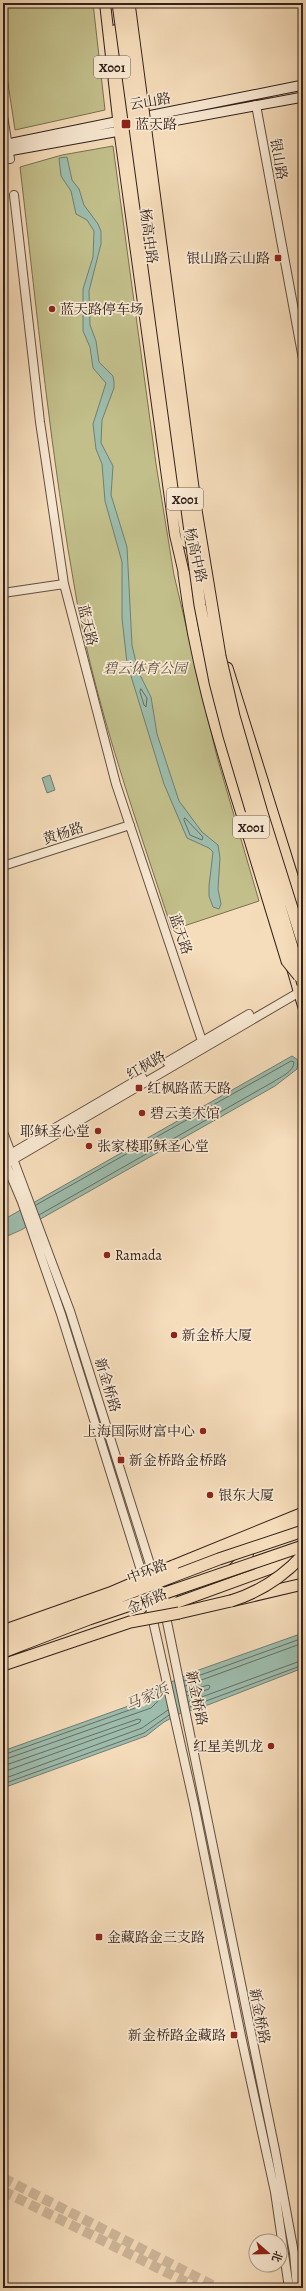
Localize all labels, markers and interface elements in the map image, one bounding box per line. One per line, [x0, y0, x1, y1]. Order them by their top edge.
road number: X001 [94, 56, 130, 78]
street label: 云山路 [128, 88, 172, 114]
place label: 蓝天路 [135, 115, 177, 134]
marker: 蓝天路 [120, 118, 132, 130]
street label: 银山路 [266, 137, 292, 181]
street label: 杨高中路 [135, 207, 162, 265]
place label: 银山路云山路 [186, 249, 270, 268]
marker: 银山路云山路 [273, 253, 283, 263]
place label: 蓝天路停车场 [60, 300, 144, 319]
marker: 蓝天路停车场 [47, 304, 57, 314]
road number: X001 [167, 488, 203, 510]
street label: 杨高中路 [180, 526, 211, 585]
street label: 蓝天路 [73, 602, 102, 648]
park label: 碧云体育公园 [103, 659, 189, 678]
road number: X001 [233, 816, 269, 838]
street label: 黄杨路 [40, 818, 86, 849]
street label: 蓝天路 [165, 911, 196, 957]
street label: 红枫路 [123, 1047, 169, 1084]
place label: 红枫路蓝天路 [147, 1079, 231, 1098]
marker: 红枫路蓝天路 [134, 1083, 144, 1093]
place label: 碧云美术馆 [150, 1104, 220, 1123]
marker: 碧云美术馆 [137, 1108, 147, 1118]
place label: 耶稣圣心堂 [20, 1122, 90, 1141]
marker: 耶稣圣心堂 [93, 1126, 103, 1136]
place label: 张家楼耶稣圣心堂 [97, 1137, 209, 1156]
marker: 张家楼耶稣圣心堂 [84, 1141, 94, 1151]
place label: Ramada [115, 1246, 162, 1265]
marker: Ramada [102, 1250, 112, 1260]
place label: 新金桥大厦 [182, 1326, 252, 1345]
marker: 新金桥大厦 [169, 1330, 179, 1340]
street label: 新金桥路 [90, 1356, 125, 1415]
place label: 上海国际财富中心 [83, 1422, 195, 1441]
marker: 上海国际财富中心 [198, 1426, 208, 1436]
place label: 新金桥路金桥路 [129, 1451, 227, 1470]
marker: 新金桥路金桥路 [116, 1455, 126, 1465]
place label: 银东大厦 [218, 1486, 274, 1505]
marker: 银东大厦 [205, 1490, 215, 1500]
street label: 中环路 [124, 1555, 170, 1588]
street label: 金桥路 [124, 1584, 170, 1619]
street label: 新金桥路 [181, 1669, 212, 1727]
water label: 马家浜 [122, 1678, 173, 1715]
place label: 红星美凯龙 [193, 1737, 263, 1756]
marker: 红星美凯龙 [266, 1741, 276, 1751]
place label: 金藏路金三支路 [107, 1928, 205, 1947]
marker: 金藏路金三支路 [94, 1932, 104, 1942]
street label: 新金桥路 [245, 1987, 274, 2045]
place label: 新金桥路金藏路 [128, 2026, 226, 2045]
marker: 新金桥路金藏路 [229, 2030, 239, 2040]
north arrow [248, 2233, 288, 2273]
text: 北 [268, 2249, 286, 2264]

